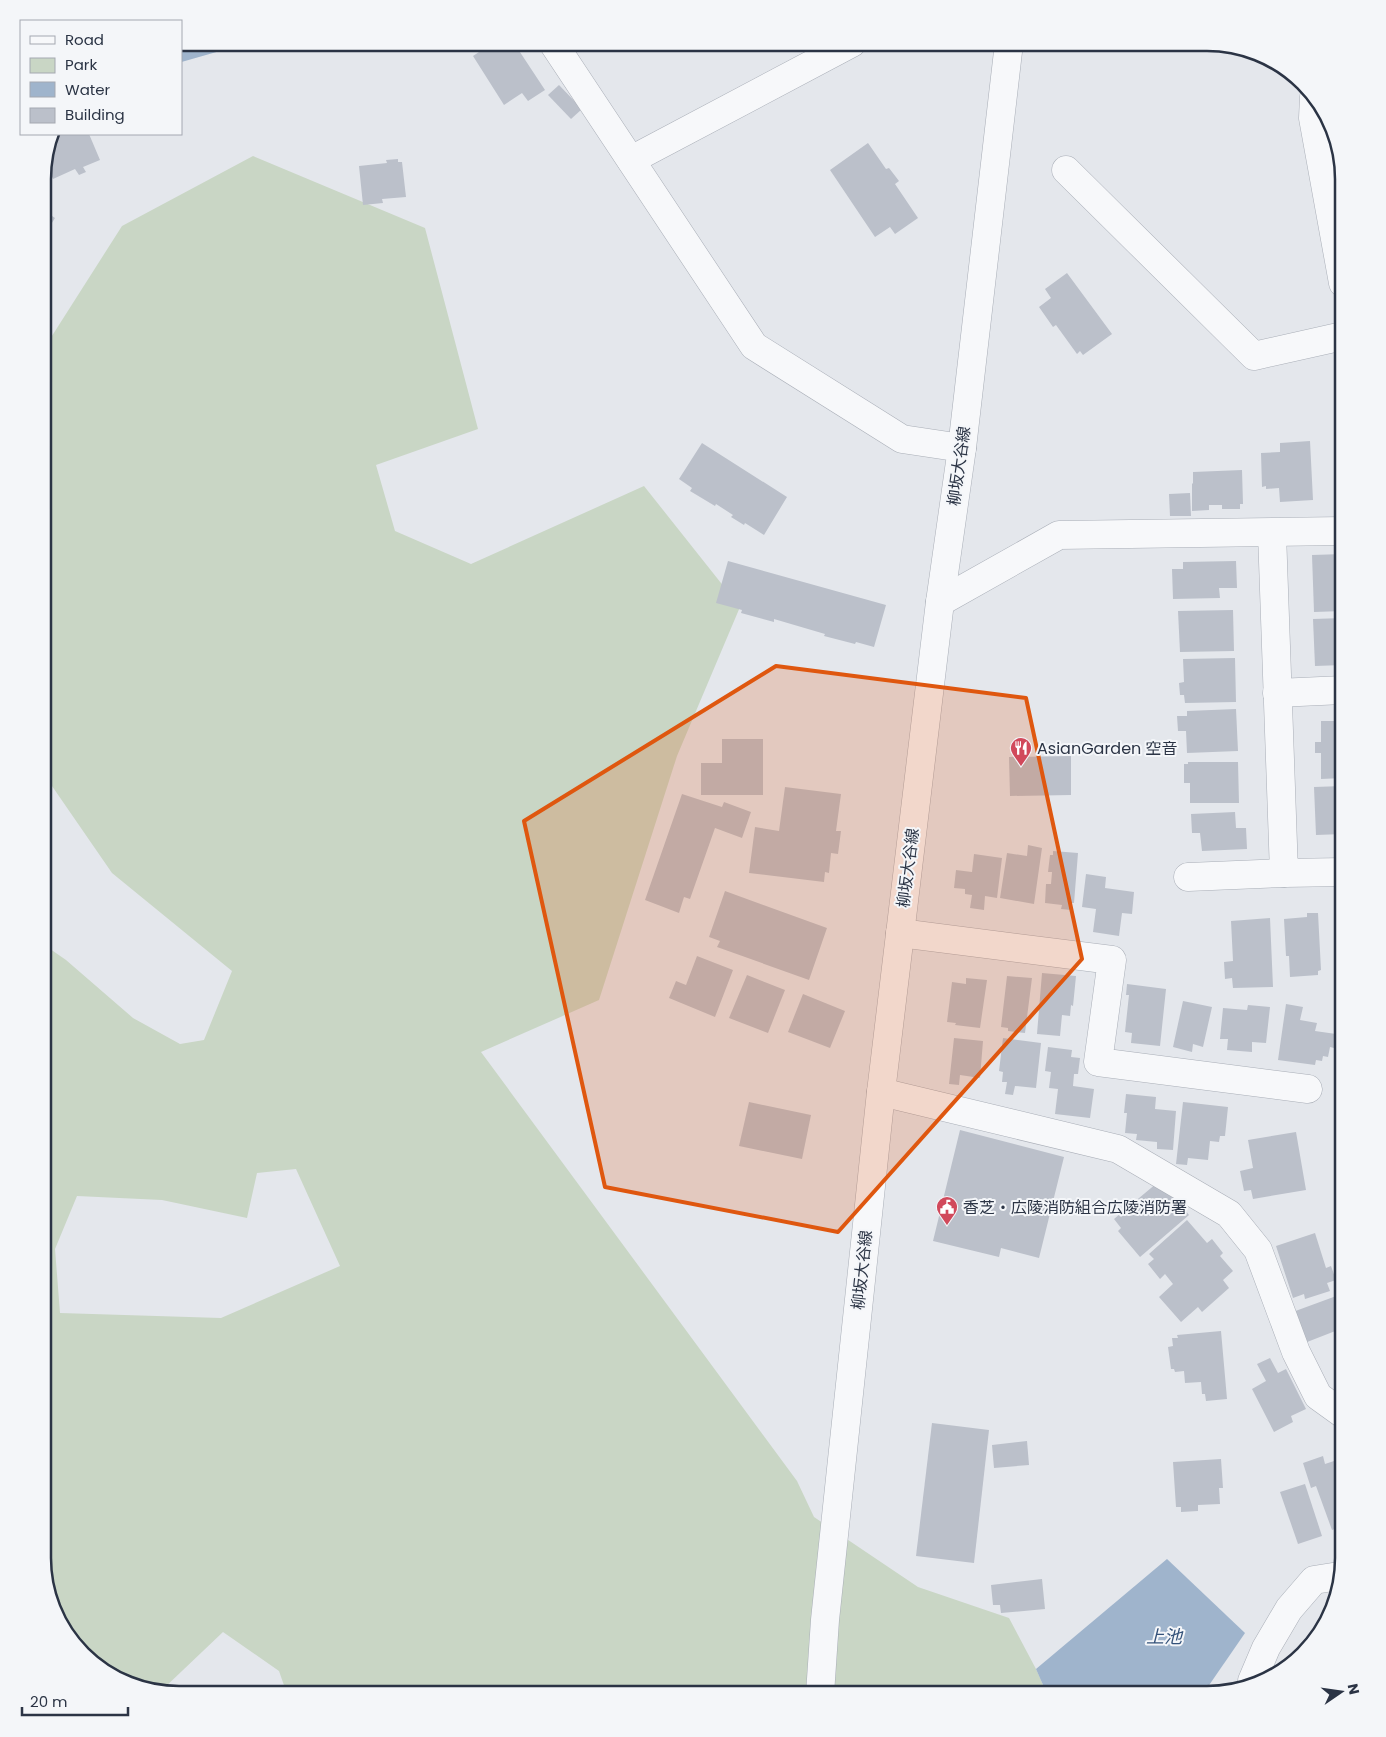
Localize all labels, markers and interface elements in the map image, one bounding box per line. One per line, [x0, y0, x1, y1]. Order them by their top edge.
legend [20, 20, 182, 135]
text: Road [65, 29, 104, 50]
text: Park [65, 54, 97, 75]
text: Water [65, 79, 111, 100]
text: Building [65, 104, 125, 125]
street label: 柳坂大谷線 [942, 425, 976, 507]
restaurant icon: AsianGarden 空音 [1009, 736, 1033, 767]
place label: AsianGarden 空音 [1037, 737, 1178, 760]
street label: 柳坂大谷線 [892, 827, 924, 909]
public building icon: 香芝・広陵消防組合広陵消防署 [935, 1195, 959, 1226]
place label: 香芝・広陵消防組合広陵消防署 [963, 1196, 1187, 1219]
street label: 柳坂大谷線 [846, 1229, 878, 1311]
water label: 上池 [1146, 1624, 1184, 1649]
north arrow [1316, 1667, 1366, 1717]
text: N [1343, 1682, 1365, 1696]
scale bar [22, 1684, 129, 1716]
text: 20 m [30, 1691, 68, 1712]

